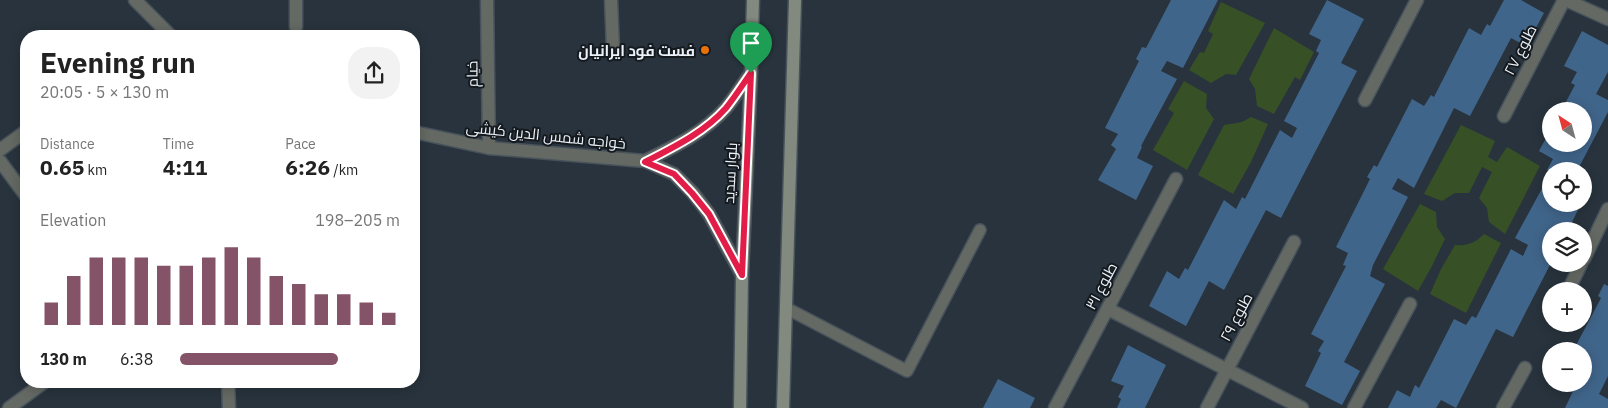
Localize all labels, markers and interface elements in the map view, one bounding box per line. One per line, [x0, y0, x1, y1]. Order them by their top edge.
pin [730, 22, 772, 73]
street label: طلوع ۲۷ [1499, 22, 1542, 79]
icon: arrive [737, 29, 765, 57]
place label: فست فود ایرانیان [578, 41, 695, 60]
text: Evening run [40, 44, 196, 81]
marker: فست فود ایرانیان [699, 44, 711, 56]
button: share [348, 47, 400, 99]
street label: خیام [462, 61, 483, 87]
text: 20:05 · 5 × 130 m [40, 82, 169, 102]
north arrow [1542, 102, 1592, 152]
map controls [1542, 102, 1592, 392]
street label: خواجه شمس الدين كيشی [465, 117, 627, 154]
text: Distance [40, 135, 95, 153]
text: Time [163, 135, 194, 153]
text: Pace [285, 135, 316, 153]
street label: بلوار سدید [719, 142, 741, 204]
text: 0.65 [40, 153, 84, 181]
text: 4:11 [163, 153, 207, 181]
text: 6:26 [285, 153, 330, 181]
text: km [84, 161, 107, 179]
text: /km [330, 161, 358, 179]
button: locate [1542, 162, 1592, 212]
text: Elevation [40, 210, 106, 230]
text: 198–205 m [315, 210, 400, 230]
button: layers [1542, 222, 1592, 272]
street label: طلوع ۳۱ [1081, 259, 1123, 314]
button: + [1542, 282, 1592, 332]
street label: طلوع ۲۹ [1215, 290, 1258, 345]
button: − [1542, 342, 1592, 392]
text: 130 m [40, 349, 87, 369]
text: 6:38 [120, 349, 153, 369]

